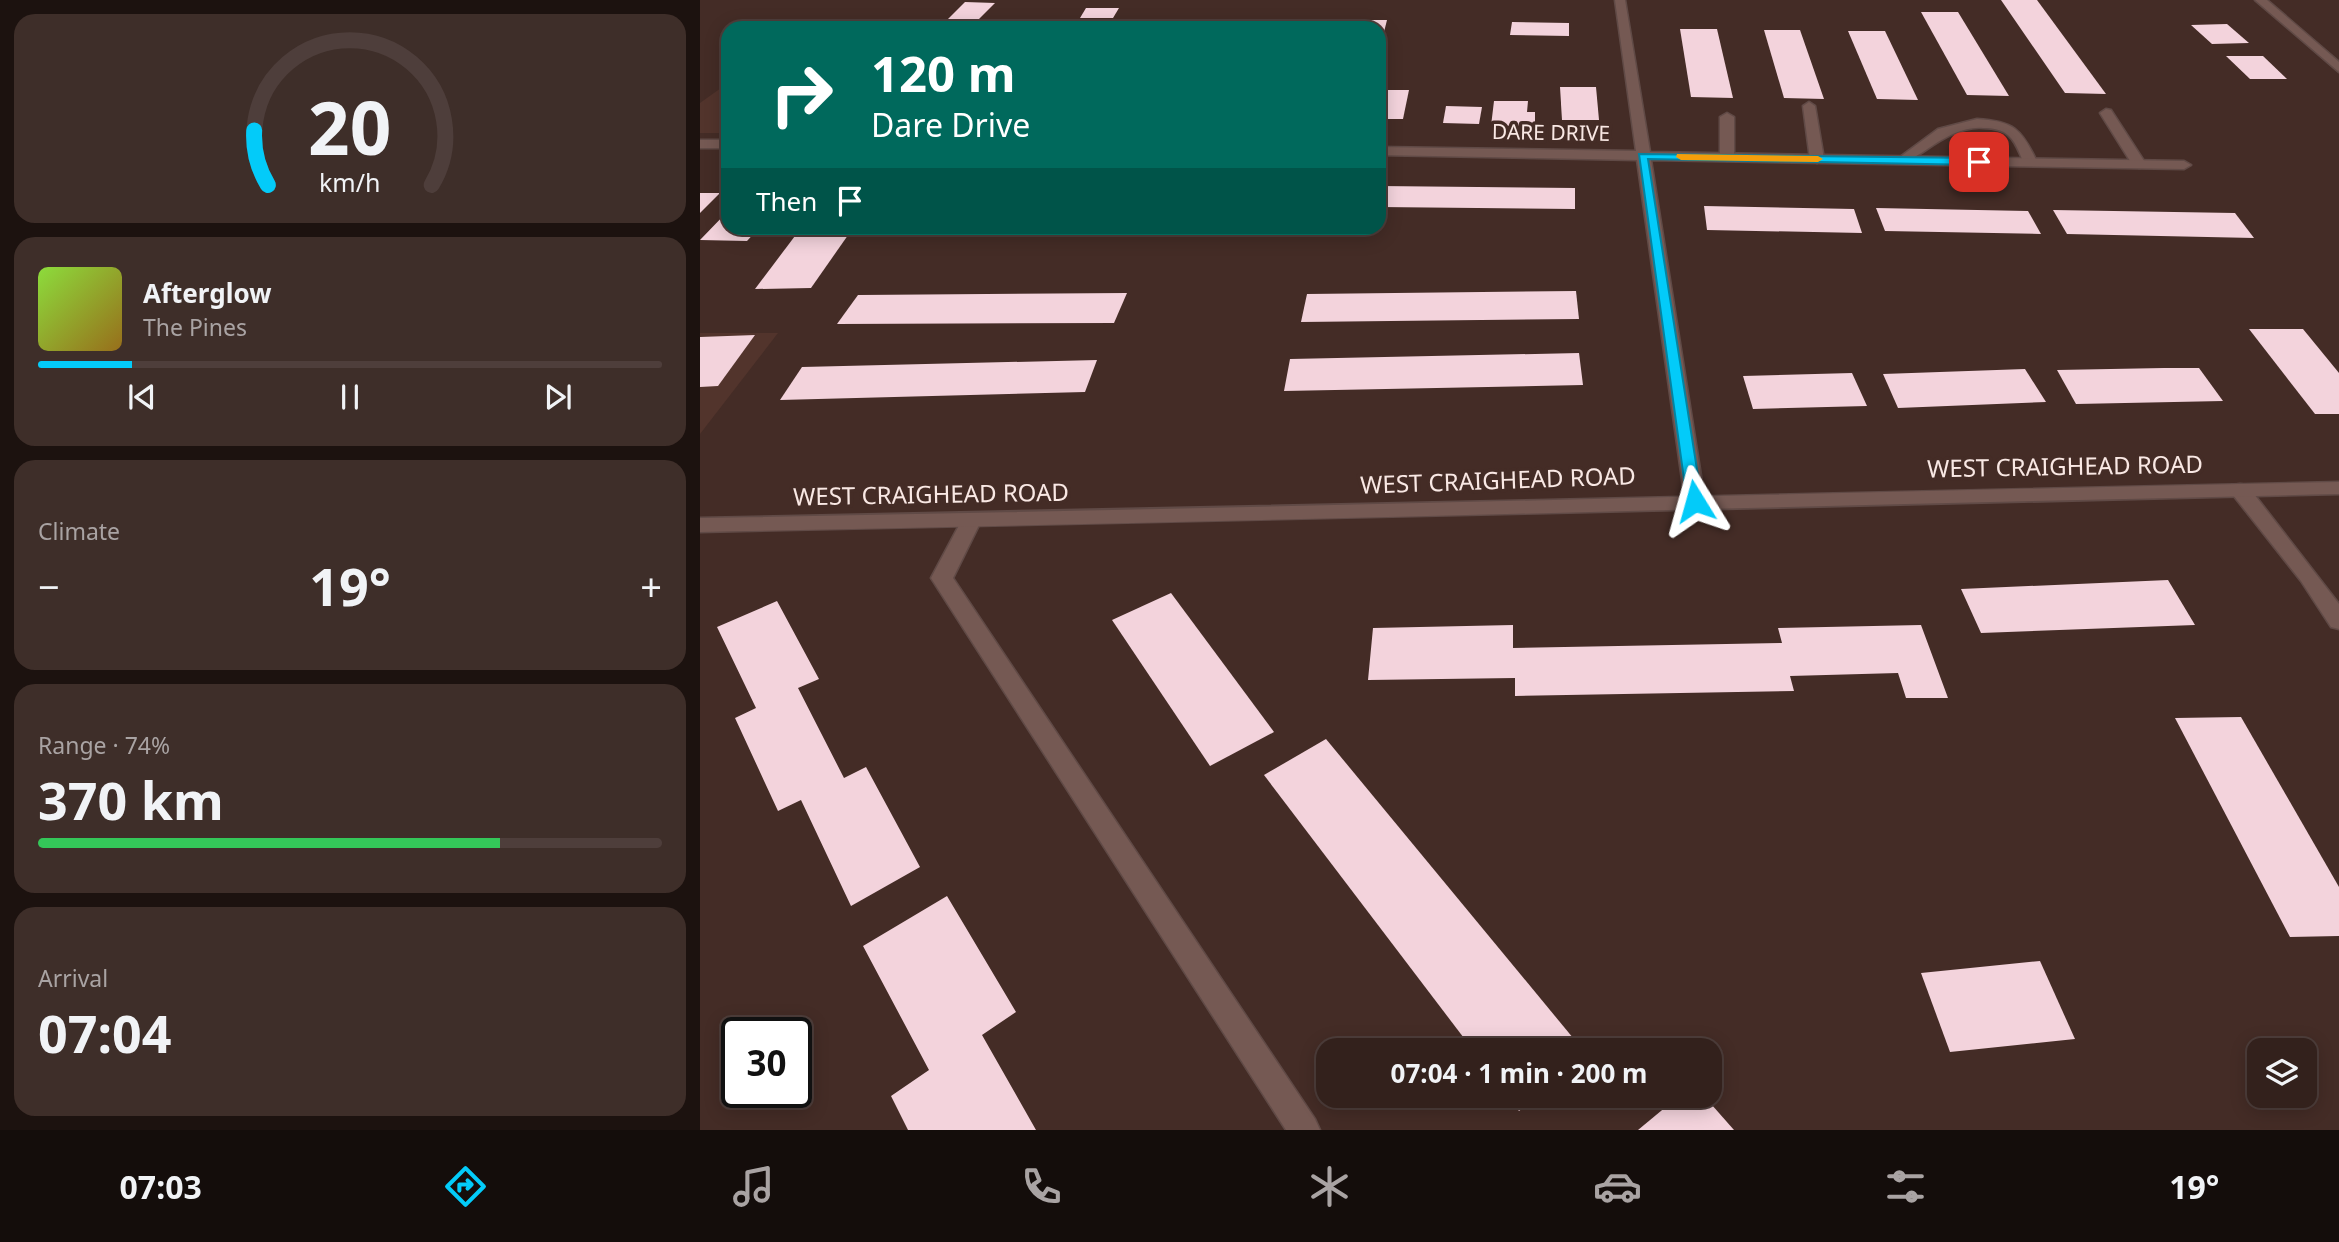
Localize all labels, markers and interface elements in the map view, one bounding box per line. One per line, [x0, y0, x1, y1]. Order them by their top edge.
text: 120 m [871, 40, 1016, 106]
icon: right [756, 49, 847, 140]
text: 20 [308, 77, 392, 176]
text: Dare Drive [871, 103, 1030, 146]
street label: DARE DRIVE [1492, 117, 1610, 147]
pin [1949, 132, 2009, 192]
icon: arrive [1960, 143, 1998, 181]
text: km/h [319, 164, 381, 198]
icon: arrive [831, 182, 869, 220]
text: Then [756, 183, 817, 219]
text: Afterglow [143, 275, 271, 311]
text: The Pines [143, 311, 247, 343]
icon: previous [123, 378, 161, 416]
icon: pause [331, 378, 369, 416]
icon: next [539, 378, 577, 416]
street label: WEST CRAIGHEAD ROAD [1927, 447, 2203, 484]
street label: WEST CRAIGHEAD ROAD [1360, 458, 1636, 501]
position arrow [1658, 464, 1732, 538]
street label: WEST CRAIGHEAD ROAD [793, 475, 1069, 512]
text: Climate [38, 515, 120, 547]
text: 19° [309, 550, 391, 621]
text: − [38, 560, 60, 612]
text: + [640, 560, 662, 612]
text: Range · 74% [38, 729, 170, 761]
text: 370 km [38, 764, 224, 835]
text: Arrival [38, 962, 108, 994]
text: 07:04 [38, 997, 172, 1068]
speed limit sign: 30 [721, 1017, 812, 1108]
map controls [2247, 1038, 2317, 1108]
button: layers [2247, 1038, 2317, 1108]
text: 07:04 · 1 min · 200 m [1391, 1055, 1647, 1091]
icon: directions [441, 1162, 490, 1211]
icon: music [729, 1162, 778, 1211]
icon: phone [1017, 1162, 1066, 1211]
icon: climate [1305, 1162, 1354, 1211]
icon: car [1593, 1162, 1642, 1211]
icon: filters [1881, 1162, 1930, 1211]
text: 07:03 [120, 1165, 202, 1208]
text: 19° [2169, 1165, 2219, 1208]

